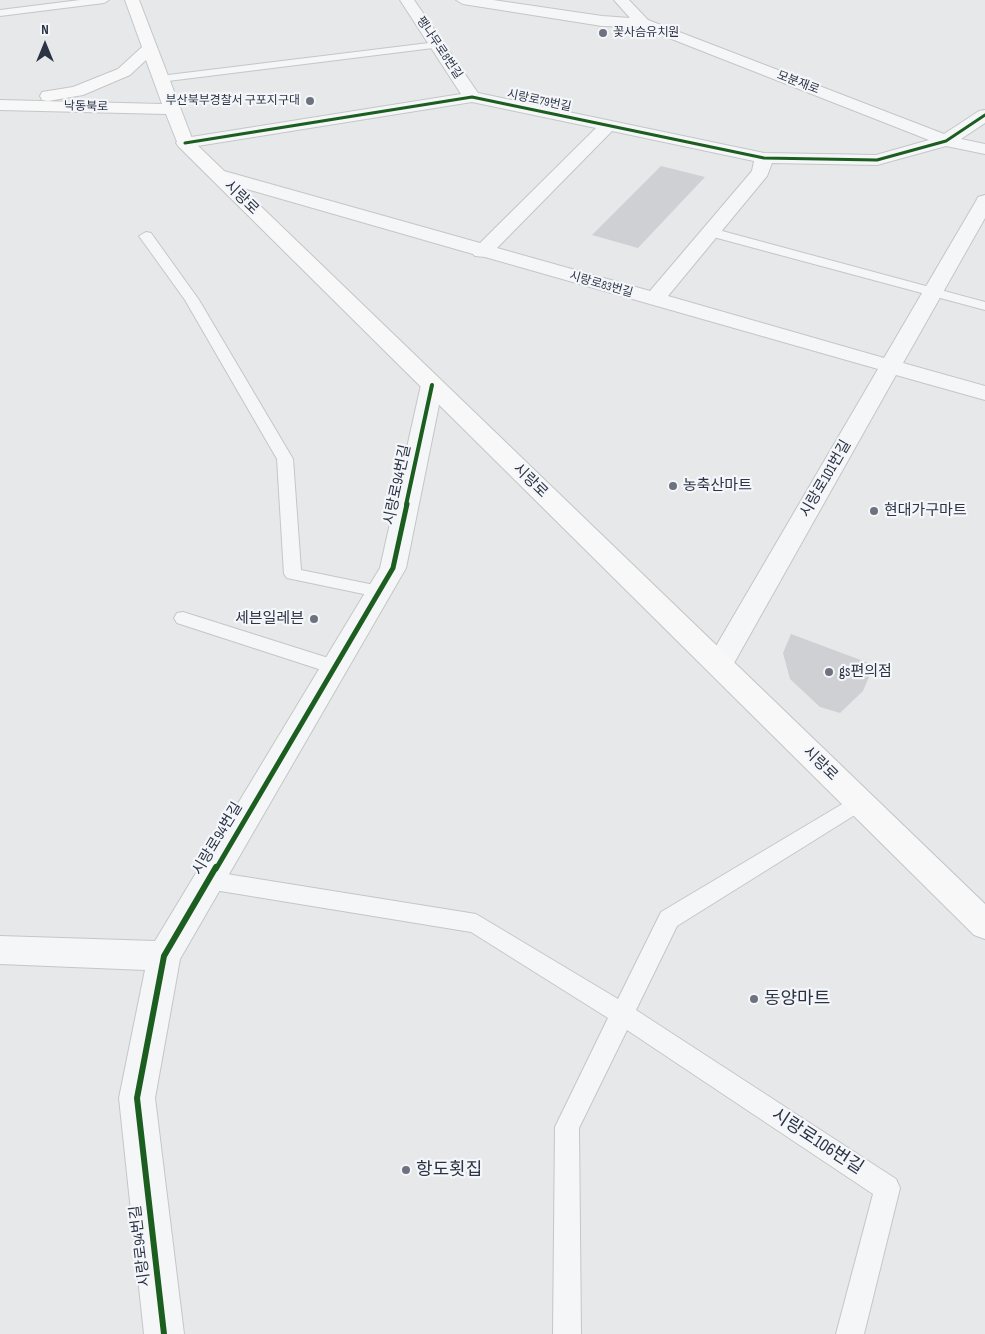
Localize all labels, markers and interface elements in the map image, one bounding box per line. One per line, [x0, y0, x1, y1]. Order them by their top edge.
street label: 팽나무로8번길 [413, 14, 465, 82]
north arrow [20, 20, 70, 70]
text: N [41, 21, 49, 38]
place label: 꽃사슴유치원 [613, 26, 679, 40]
marker: 꽃사슴유치원 [597, 27, 609, 39]
street label: 모분재로 [775, 68, 821, 98]
street label: 시랑로79번길 [506, 87, 572, 115]
place label: 부산북부경찰서 구포지구대 [166, 94, 300, 108]
marker: 부산북부경찰서 구포지구대 [304, 95, 316, 107]
street label: 낙동북로 [64, 99, 108, 115]
street label: 시랑로 [220, 177, 262, 219]
street label: 시랑로83번길 [568, 269, 634, 301]
street label: 시랑로101번길 [797, 437, 855, 521]
street label: 시랑로94번길 [381, 443, 415, 527]
street label: 시랑로 [509, 460, 551, 502]
place label: 농축산마트 [683, 477, 752, 495]
marker: 농축산마트 [667, 480, 679, 492]
place label: 현대가구마트 [884, 502, 967, 520]
marker: 현대가구마트 [868, 505, 880, 517]
place label: 세븐일레븐 [235, 610, 304, 628]
marker: 세븐일레븐 [308, 613, 320, 625]
place label: gs편의점 [839, 663, 892, 681]
marker: gs편의점 [823, 666, 835, 678]
street label: 시랑로 [799, 743, 841, 785]
street label: 시랑로94번길 [189, 799, 247, 879]
place label: 동양마트 [764, 988, 830, 1010]
marker: 동양마트 [748, 993, 760, 1005]
street label: 시랑로106번길 [767, 1104, 867, 1180]
place label: 항도횟집 [416, 1159, 482, 1181]
marker: 항도횟집 [400, 1164, 412, 1176]
street label: 시랑로94번길 [127, 1204, 155, 1288]

